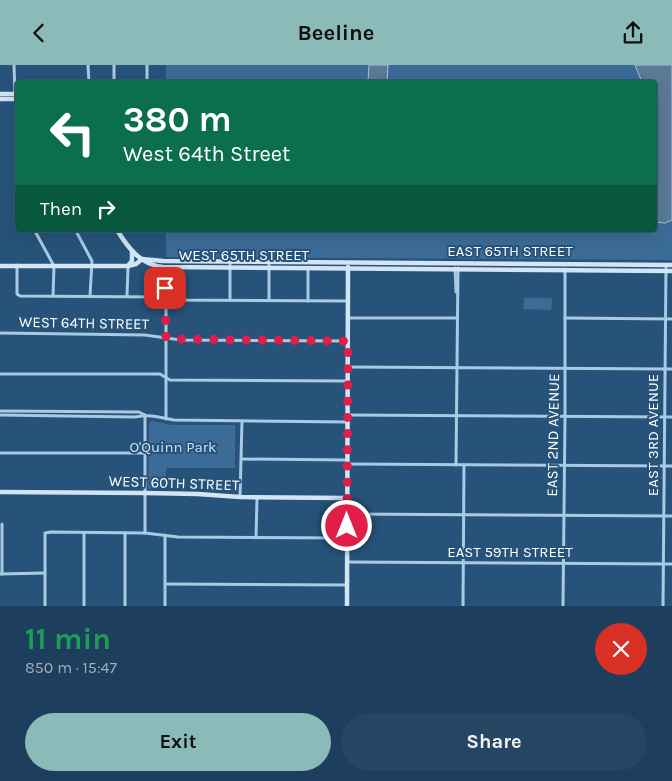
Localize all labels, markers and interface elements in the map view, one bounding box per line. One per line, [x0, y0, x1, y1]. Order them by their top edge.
icon: back [25, 19, 53, 47]
icon: share [619, 19, 647, 47]
text: Beeline [298, 20, 374, 46]
text: 380 m [123, 99, 232, 140]
icon: left [40, 100, 105, 165]
text: West 64th Street [123, 141, 290, 167]
icon: right [92, 195, 120, 223]
text: Then [40, 198, 82, 220]
street label: EAST 65TH STREET [447, 242, 573, 260]
street label: WEST 65TH STREET [179, 246, 310, 264]
pin [144, 267, 186, 309]
icon: arrive [151, 274, 179, 302]
street label: WEST 64TH STREET [19, 313, 150, 333]
street label: EAST 2ND AVENUE [543, 373, 563, 497]
street label: EAST 3RD AVENUE [644, 374, 662, 496]
park label: O'Quinn Park [129, 438, 217, 456]
street label: WEST 60TH STREET [108, 472, 240, 494]
position arrow [320, 499, 372, 551]
street label: EAST 59TH STREET [447, 543, 573, 561]
text: 11 min [25, 621, 111, 657]
button: close [595, 623, 647, 675]
text: 850 m · 15:47 [25, 658, 117, 677]
button: Exit [25, 713, 331, 771]
button: Share [341, 713, 647, 771]

